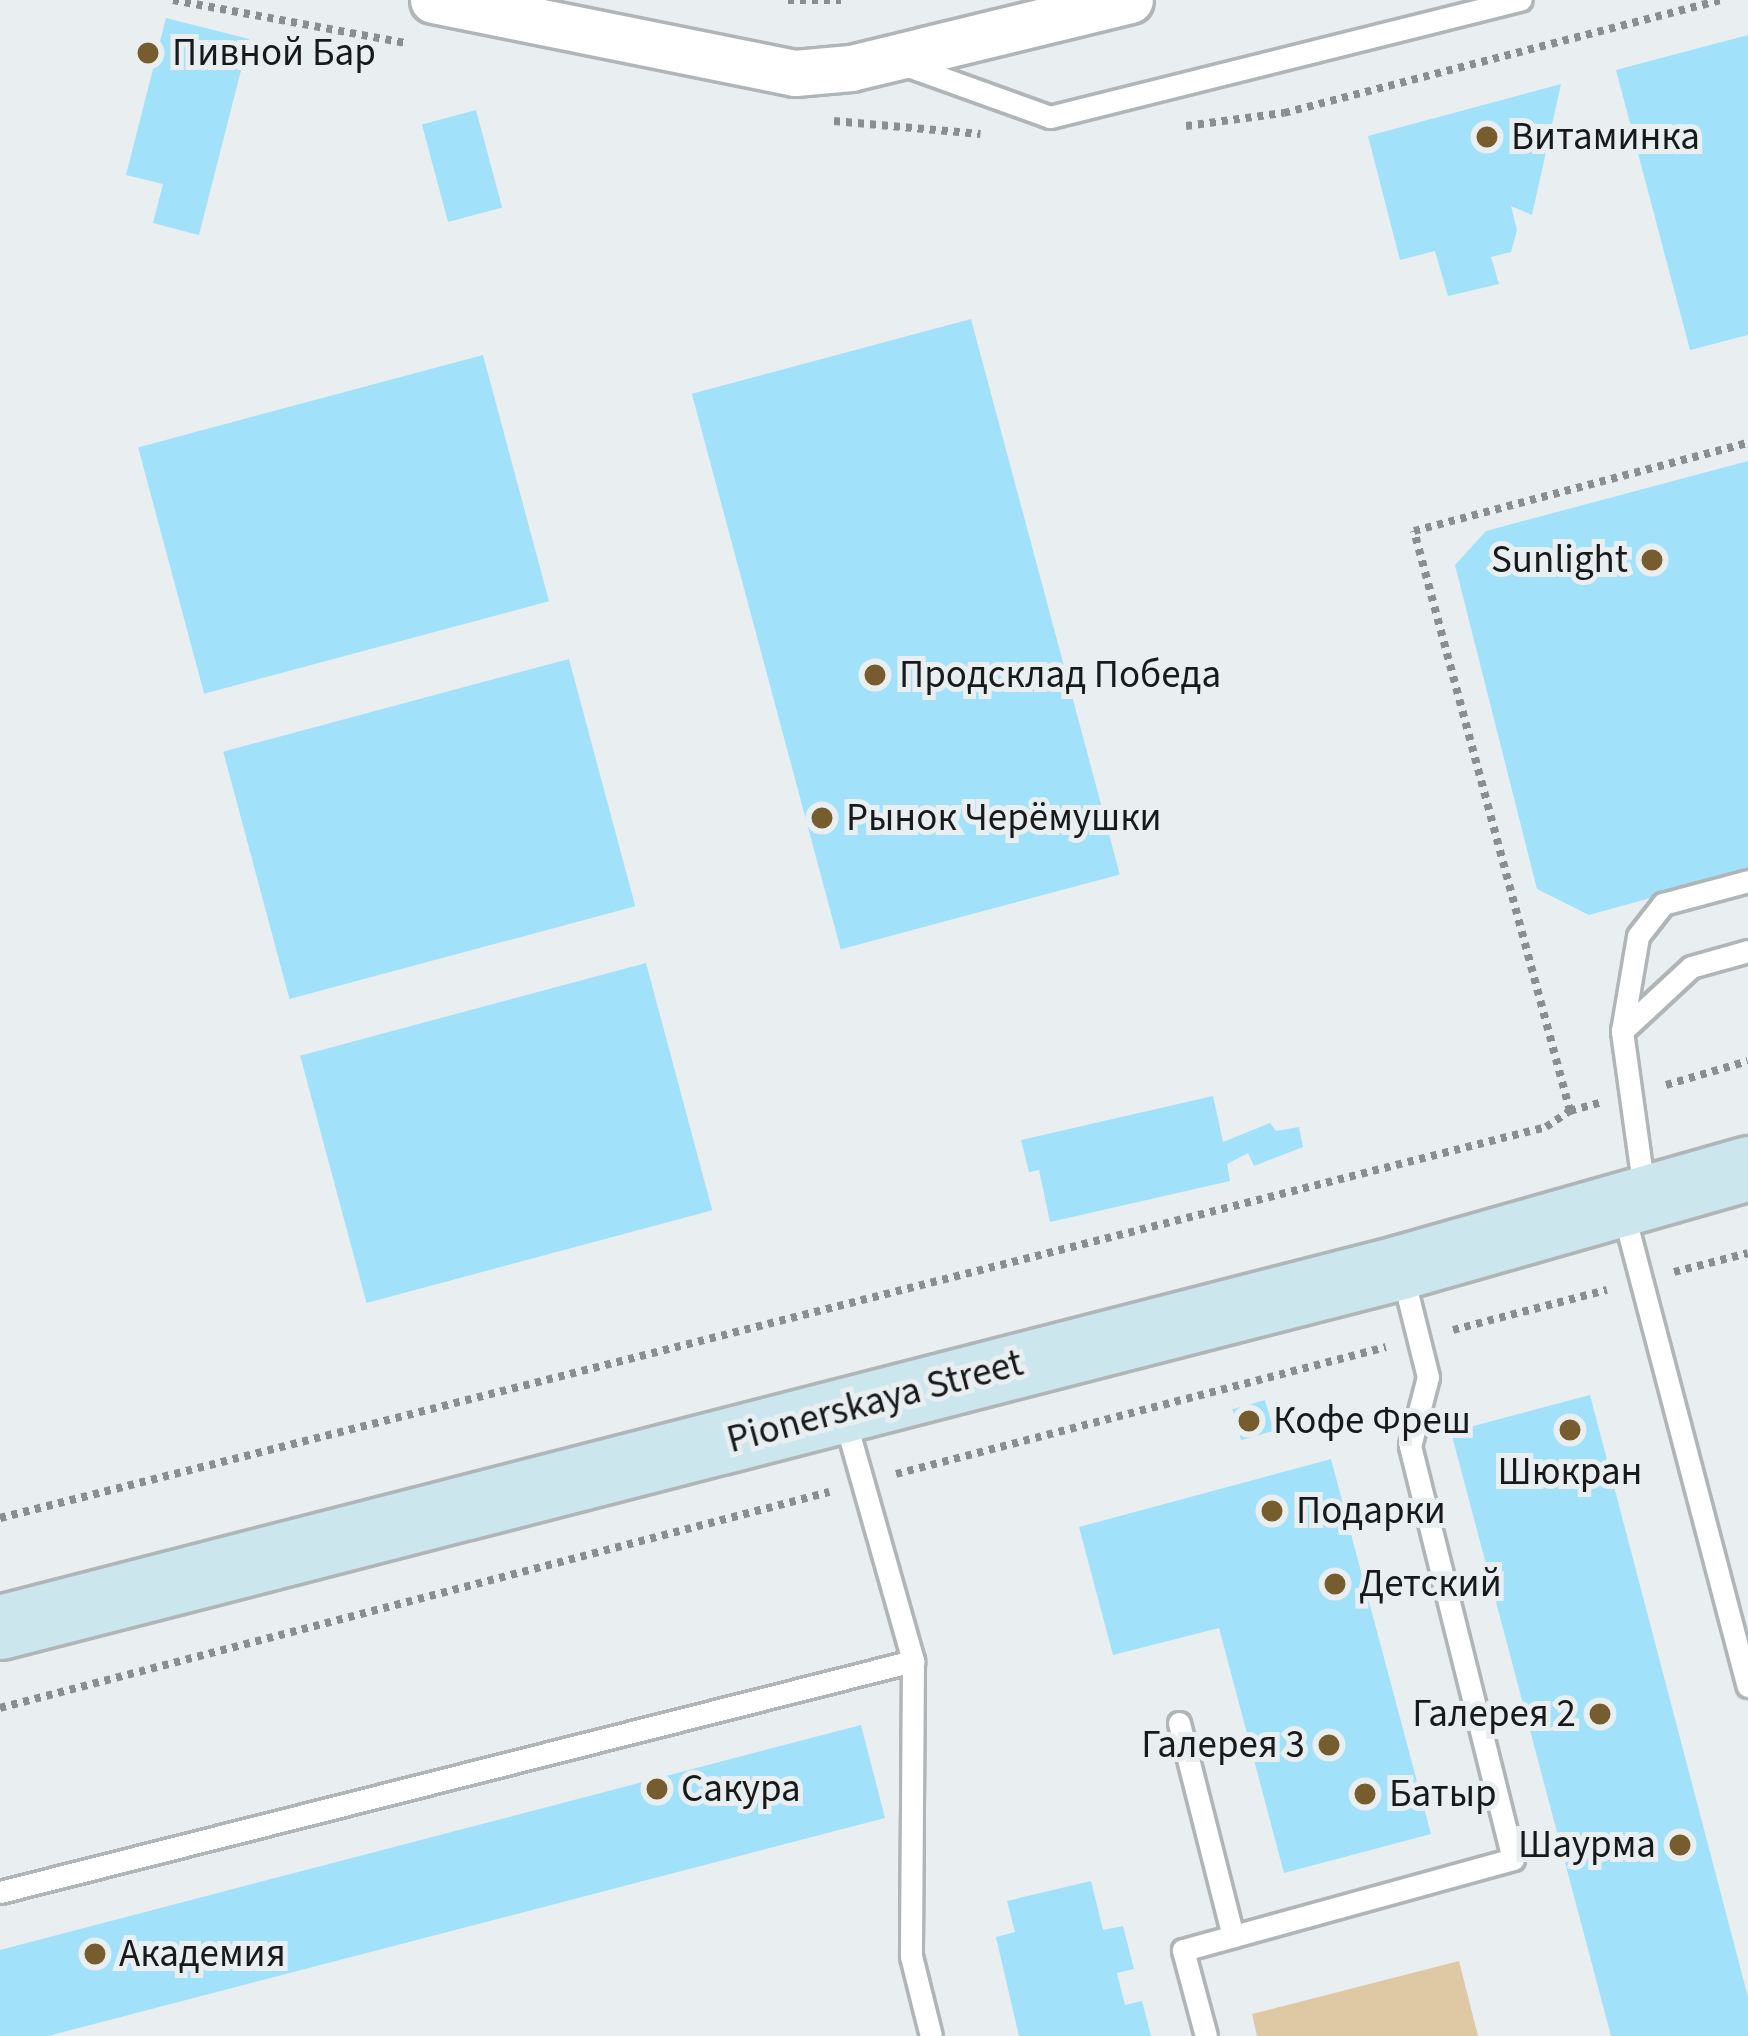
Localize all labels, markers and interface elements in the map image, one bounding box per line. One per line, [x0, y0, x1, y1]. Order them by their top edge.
place label: Пивной Бар [172, 30, 376, 76]
marker: Пивной Бар [135, 40, 161, 66]
place label: Витаминка [1511, 114, 1700, 160]
marker: Витаминка [1474, 124, 1500, 150]
place label: Sunlight [1491, 537, 1628, 583]
marker: Sunlight [1639, 547, 1665, 573]
place label: Продсклад Победа [899, 652, 1221, 698]
marker: Продсклад Победа [862, 662, 888, 688]
place label: Рынок Черёмушки [846, 795, 1162, 841]
marker: Рынок Черёмушки [809, 805, 835, 831]
street label: Pionerskaya Street [722, 1340, 1028, 1464]
place label: Кофе Фреш [1273, 1398, 1471, 1444]
marker: Кофе Фреш [1236, 1408, 1262, 1434]
marker: Шюкран [1557, 1417, 1583, 1443]
place label: Шюкран [1498, 1449, 1642, 1495]
place label: Подарки [1296, 1488, 1446, 1534]
marker: Подарки [1259, 1498, 1285, 1524]
place label: Детский [1359, 1561, 1502, 1607]
marker: Детский [1322, 1571, 1348, 1597]
place label: Галерея 2 [1412, 1691, 1576, 1737]
marker: Галерея 2 [1587, 1701, 1613, 1727]
place label: Галерея 3 [1141, 1722, 1305, 1768]
marker: Галерея 3 [1316, 1732, 1342, 1758]
place label: Сакура [681, 1766, 801, 1812]
place label: Батыр [1389, 1771, 1497, 1817]
marker: Сакура [644, 1776, 670, 1802]
marker: Батыр [1352, 1781, 1378, 1807]
place label: Шаурма [1518, 1822, 1656, 1868]
marker: Шаурма [1667, 1832, 1693, 1858]
place label: Академия [119, 1931, 286, 1977]
marker: Академия [82, 1941, 108, 1967]

